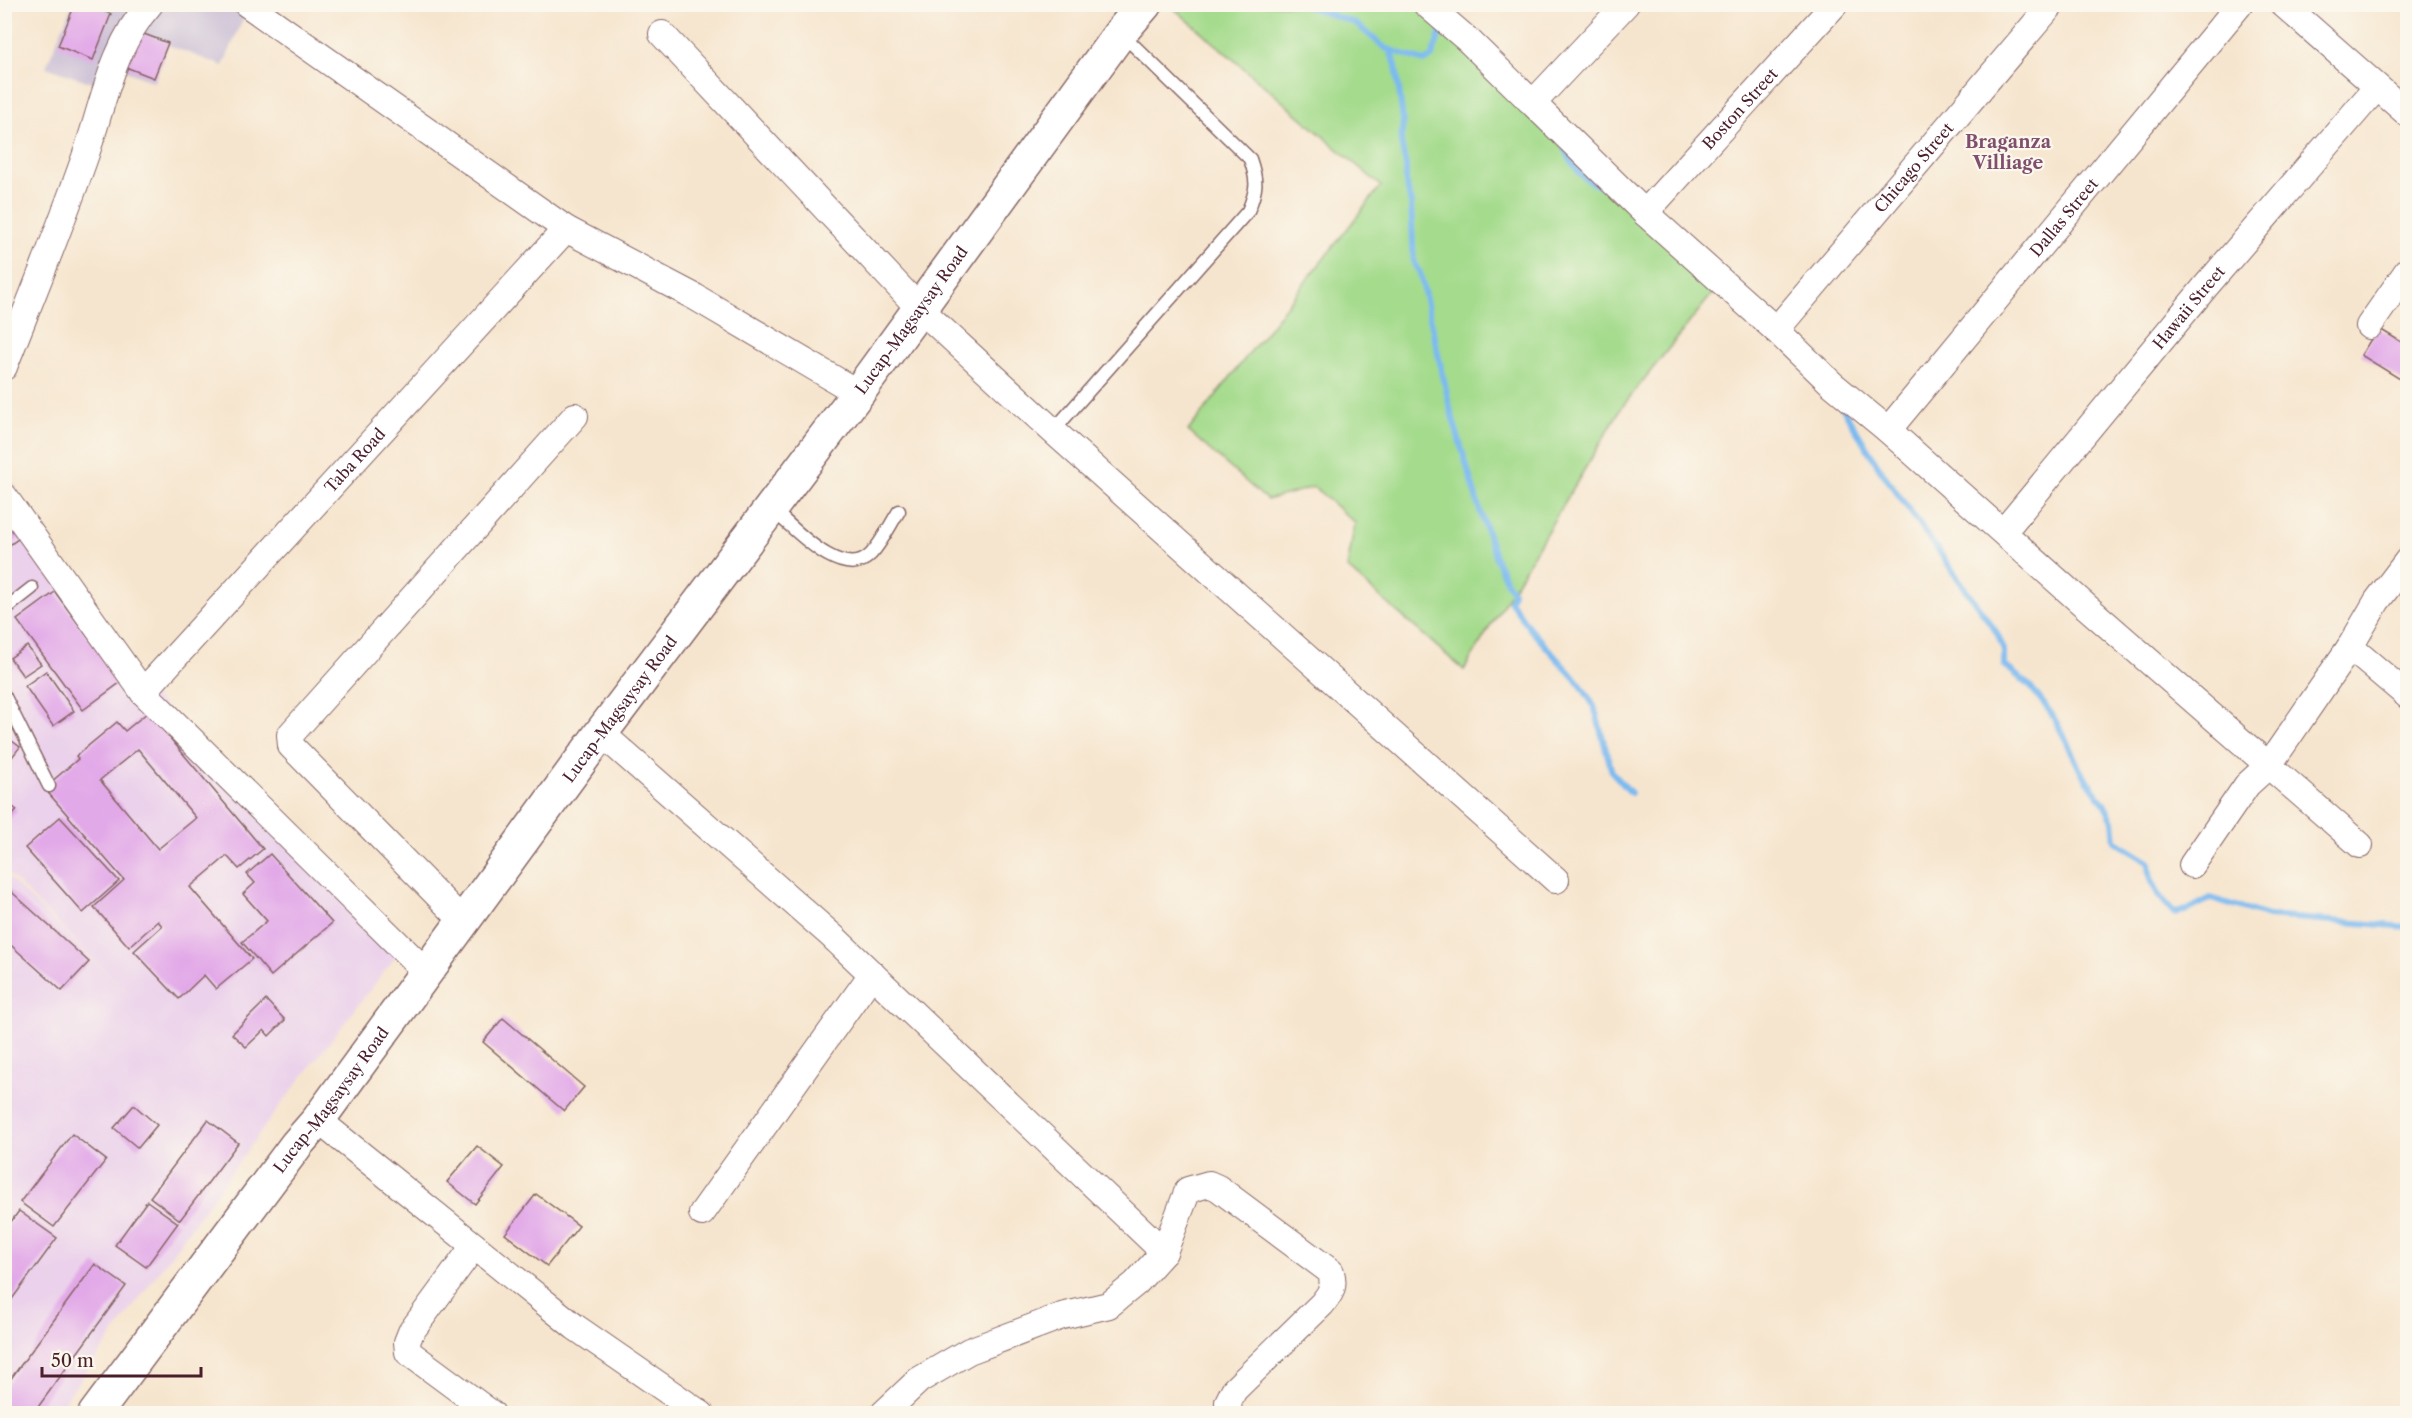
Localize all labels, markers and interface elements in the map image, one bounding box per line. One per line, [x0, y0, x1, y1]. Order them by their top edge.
street label: Boston Street [1698, 64, 1782, 154]
street label: Chicago Street [1870, 118, 1958, 217]
district label: Braganza Villiage [1965, 131, 2052, 174]
street label: Dallas Street [2026, 174, 2102, 261]
street label: Lucap-Magsaysay Road [851, 242, 972, 398]
street label: Hawaii Street [2148, 261, 2229, 353]
street label: Taba Road [320, 423, 390, 497]
street label: Lucap-Magsaysay Road [558, 631, 681, 786]
street label: Lucap-Magsaysay Road [269, 1023, 393, 1177]
scale bar [42, 1340, 201, 1378]
text: 50 m [51, 1350, 94, 1372]

